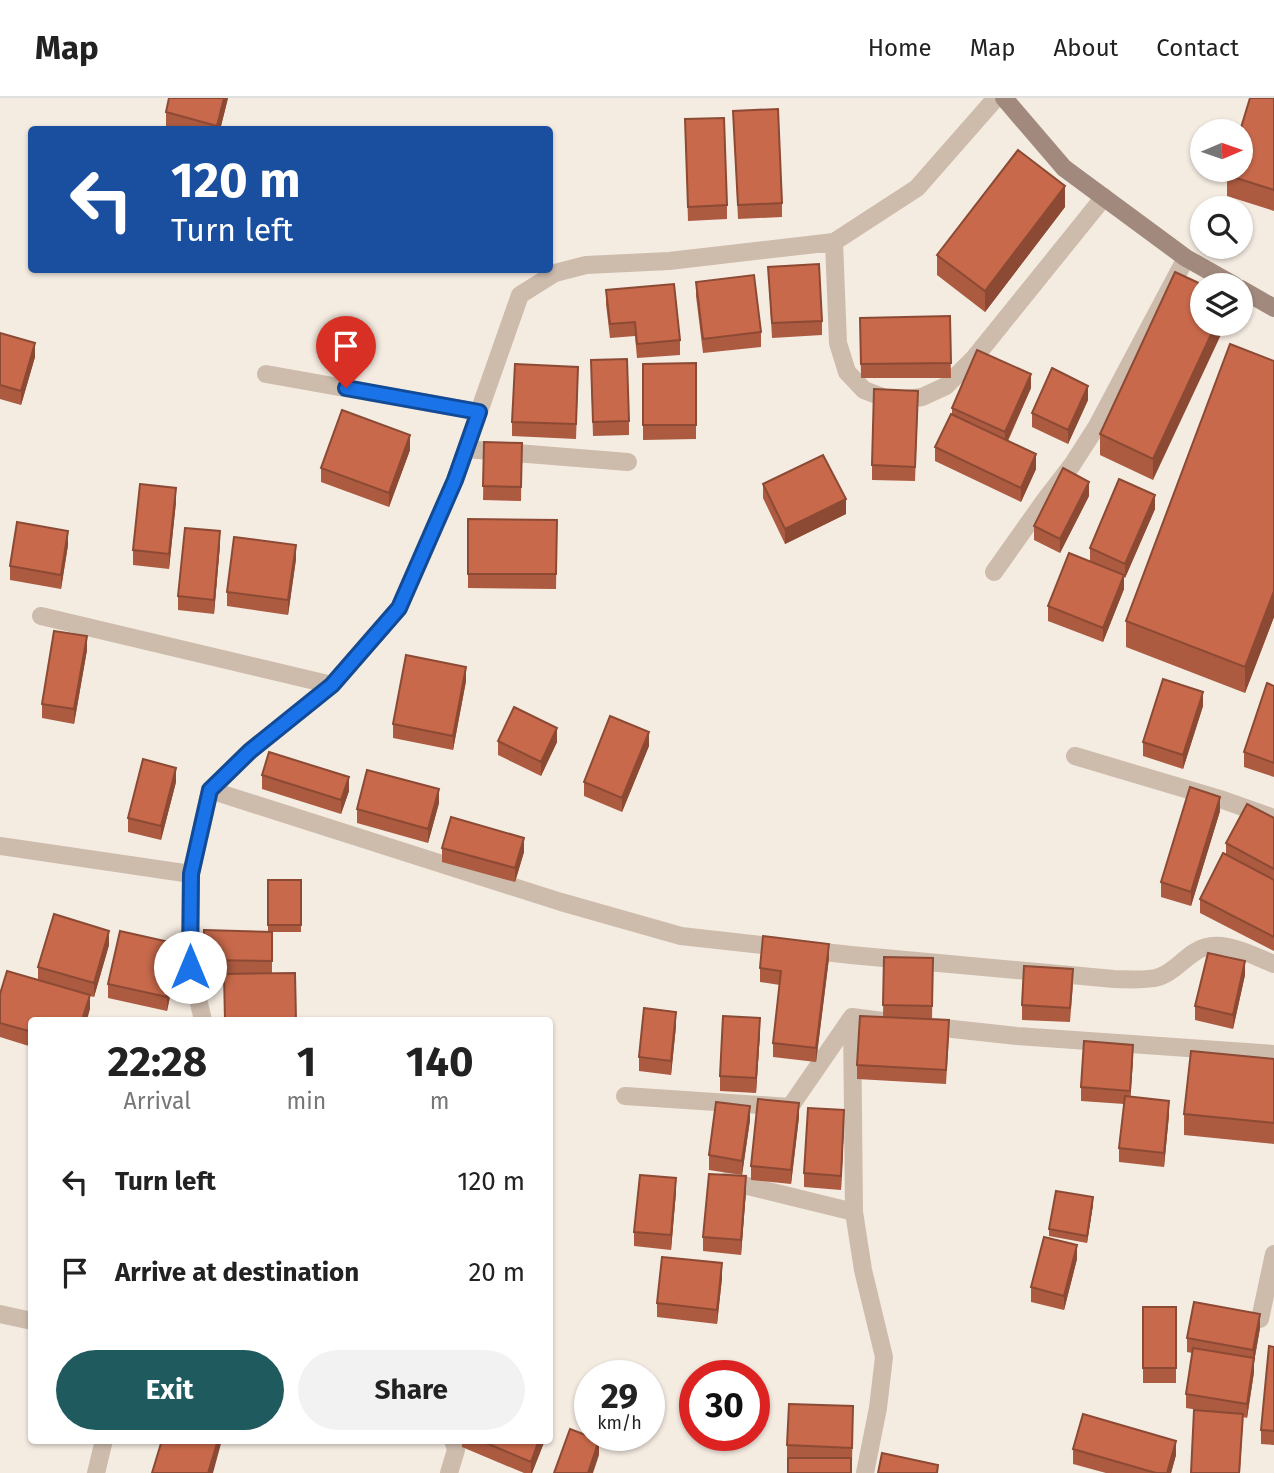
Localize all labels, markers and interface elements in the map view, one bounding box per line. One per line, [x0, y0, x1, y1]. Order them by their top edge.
text: Map [35, 28, 99, 68]
text: Home [868, 34, 932, 62]
text: Map [970, 34, 1016, 62]
text: About [1054, 34, 1118, 62]
text: Contact [1156, 34, 1239, 62]
north arrow [1190, 119, 1253, 182]
map controls [1190, 119, 1253, 336]
text: 120 m [171, 151, 301, 210]
icon: left [56, 154, 147, 245]
button: search [1190, 196, 1253, 259]
text: Turn left [171, 211, 293, 249]
button: layers [1190, 273, 1253, 336]
pin [316, 316, 376, 388]
icon: arrive [327, 327, 365, 365]
position arrow [153, 930, 227, 1004]
text: 22:28 [107, 1037, 207, 1087]
text: 1 [297, 1037, 316, 1087]
text: 140 [406, 1037, 474, 1087]
text: Arrival [124, 1087, 191, 1115]
text: min [287, 1087, 326, 1115]
text: m [430, 1087, 449, 1115]
icon: left [56, 1163, 94, 1201]
text: Turn left [115, 1166, 216, 1197]
text: 120 m [457, 1166, 525, 1197]
icon: arrive [56, 1254, 94, 1292]
text: Arrive at destination [115, 1257, 359, 1288]
text: 20 m [468, 1257, 525, 1288]
button: Exit [56, 1350, 284, 1430]
button: Share [298, 1350, 525, 1430]
speed limit sign: 30 [679, 1360, 770, 1451]
text: 29 [601, 1375, 638, 1417]
text: km/h [597, 1412, 642, 1434]

